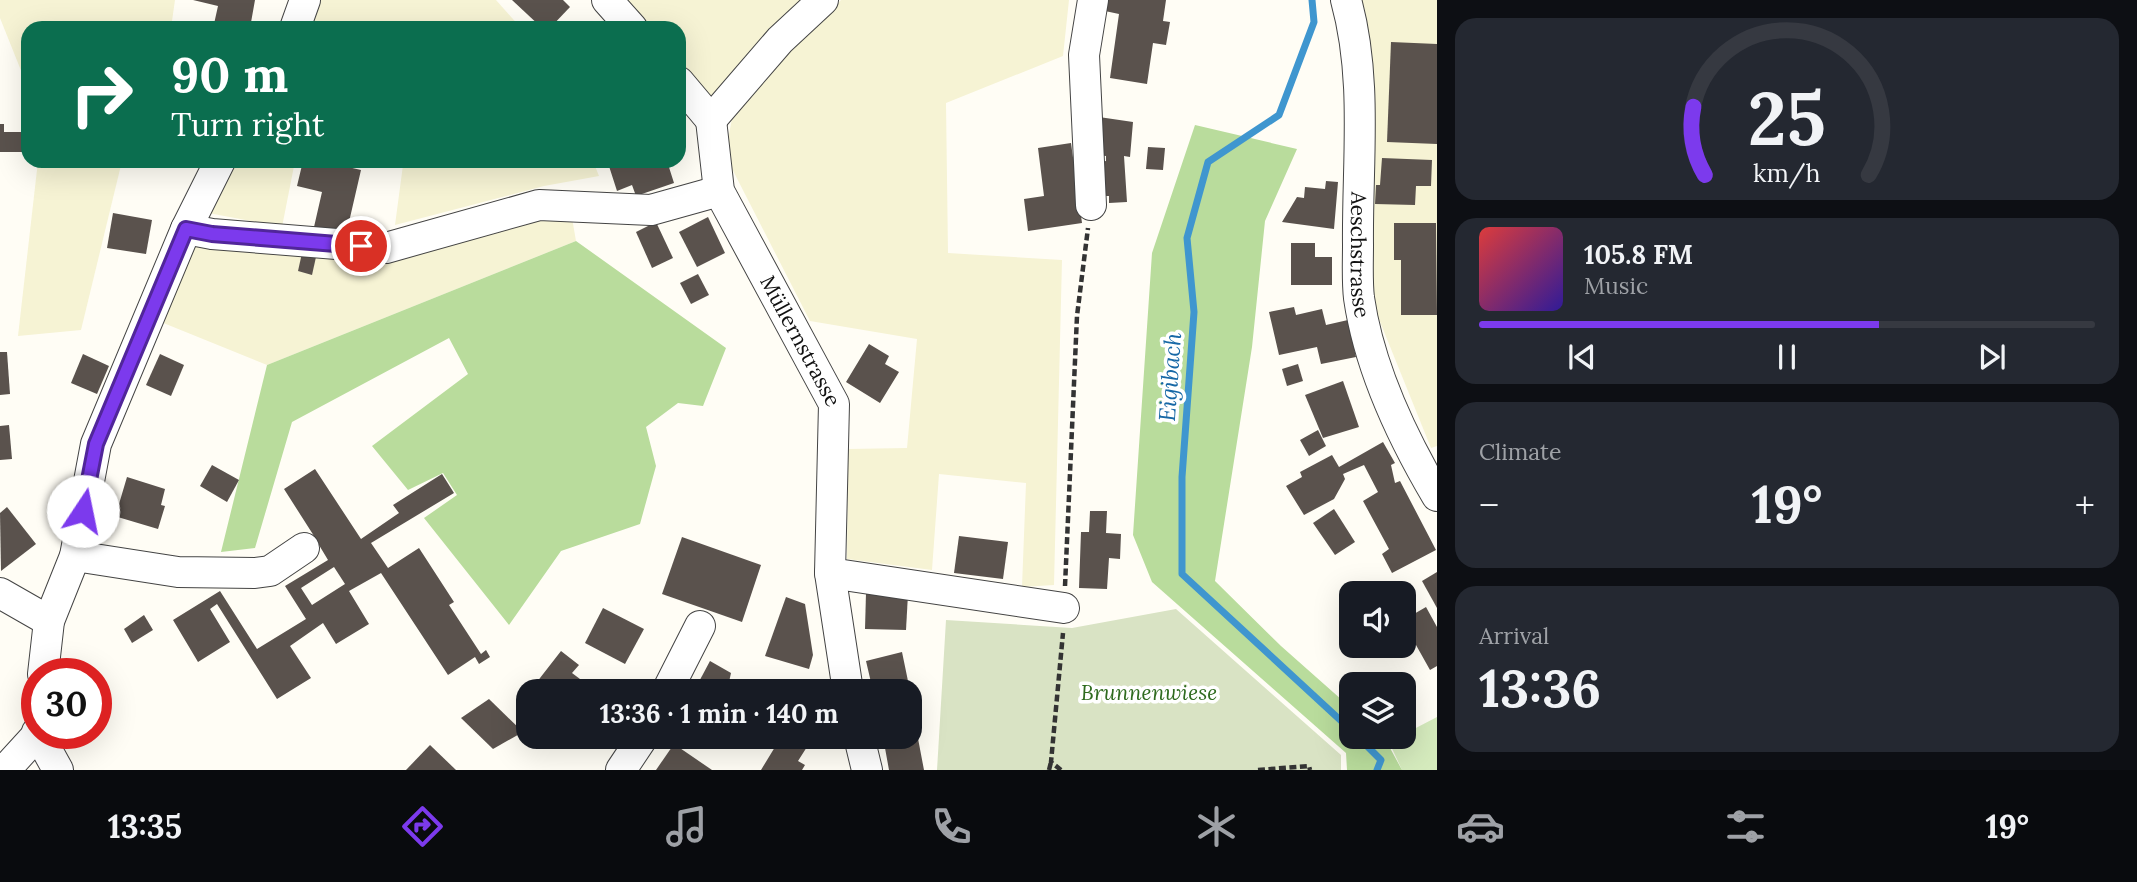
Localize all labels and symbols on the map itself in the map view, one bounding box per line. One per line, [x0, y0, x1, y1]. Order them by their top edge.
street label: Aeschstrasse [1345, 190, 1376, 320]
pin [331, 216, 391, 276]
street label: Müllernstrasse [754, 271, 847, 411]
water label: Eigibach [1152, 331, 1187, 423]
position arrow [46, 474, 120, 548]
speed limit sign: 30 [21, 658, 112, 749]
park label: Brunnenwiese [1081, 679, 1217, 706]

